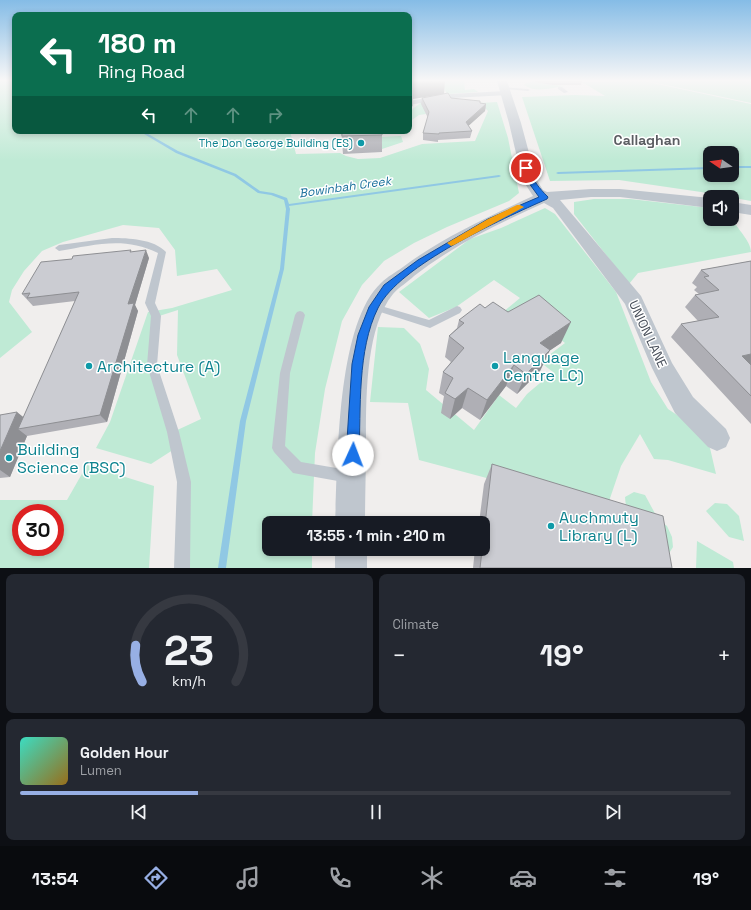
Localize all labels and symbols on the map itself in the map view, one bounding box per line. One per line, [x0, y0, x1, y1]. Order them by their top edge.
district label: Callaghan [614, 131, 680, 149]
place label: The Don George Building (ES) [199, 136, 353, 150]
marker: The Don George Building (ES) [356, 138, 366, 148]
north arrow [703, 146, 739, 182]
pin [509, 151, 543, 185]
water label: Bowinbah Creek [298, 172, 394, 201]
street label: UNION LANE [625, 298, 671, 370]
place label: Language Centre LC) [503, 347, 584, 386]
place label: Architecture (A) [97, 356, 220, 377]
marker: Architecture (A) [84, 361, 94, 371]
marker: Language Centre LC) [490, 361, 500, 371]
position arrow [332, 434, 374, 476]
place label: Building Science (BSC) [17, 439, 125, 478]
marker: Building Science (BSC) [4, 453, 14, 463]
speed limit sign: 30 [12, 504, 64, 556]
place label: Auchmuty Library (L) [559, 507, 639, 546]
marker: Auchmuty Library (L) [546, 521, 556, 531]

